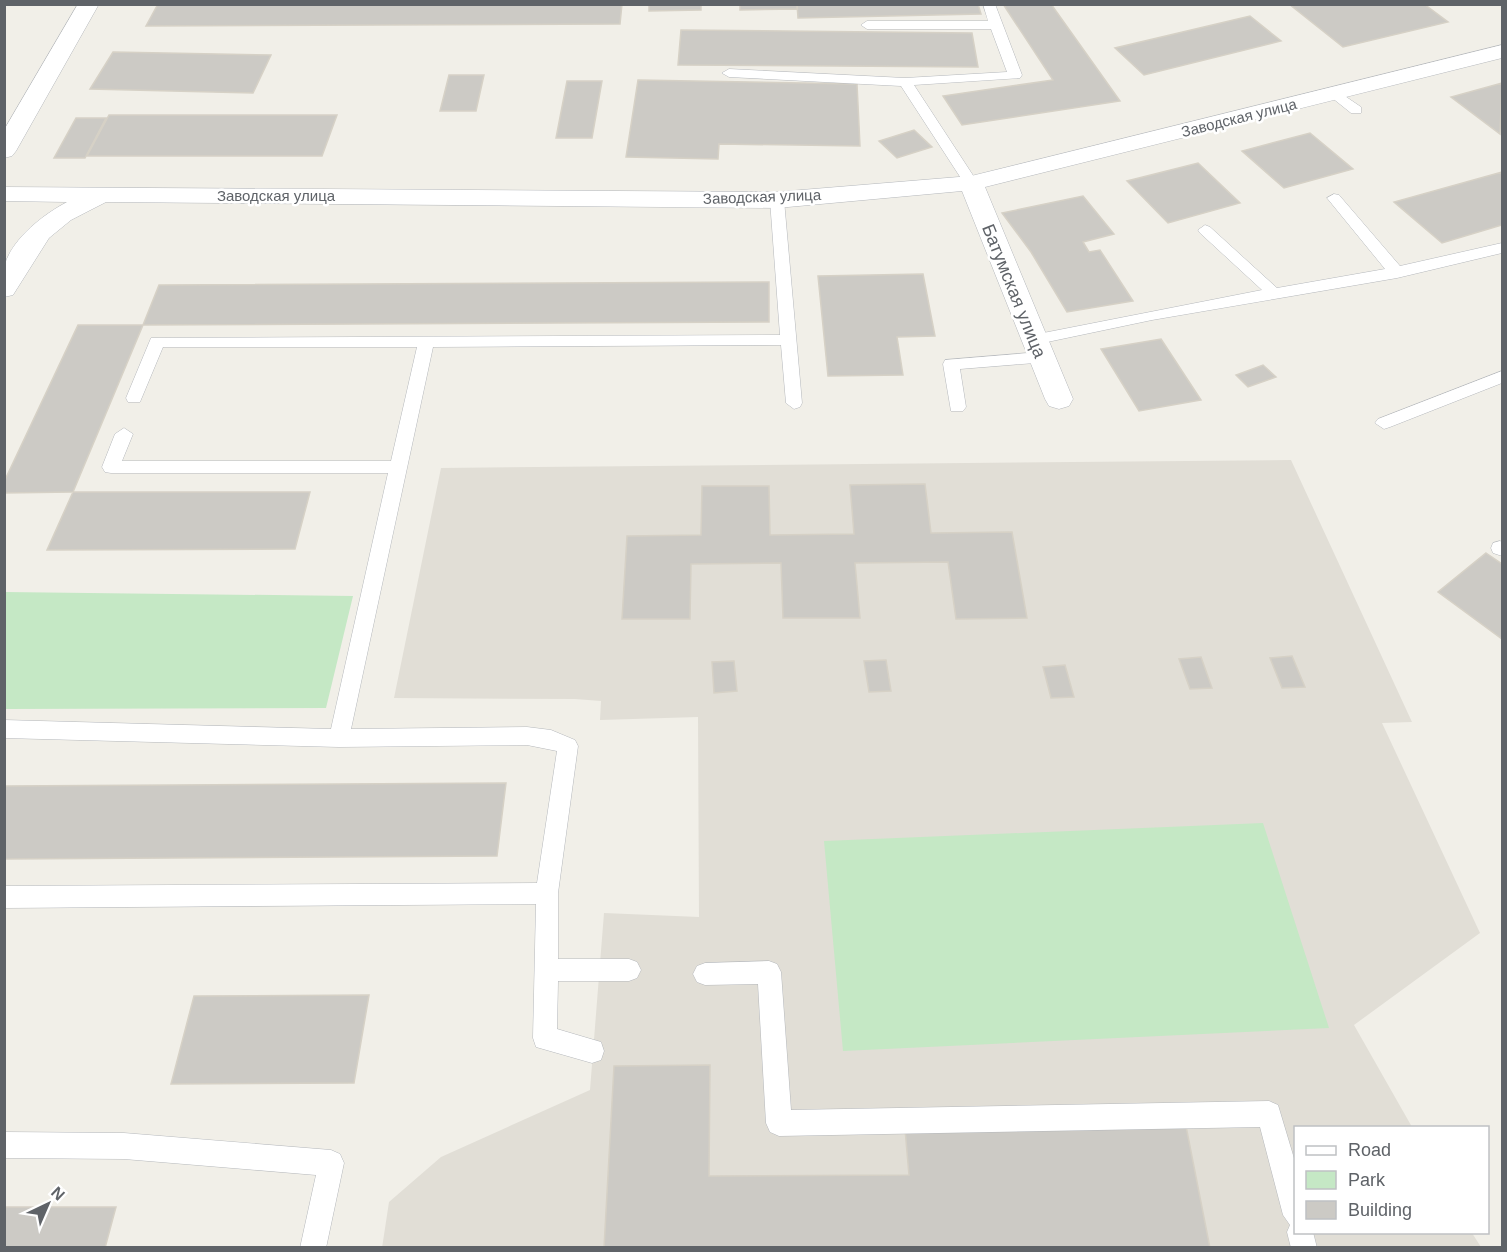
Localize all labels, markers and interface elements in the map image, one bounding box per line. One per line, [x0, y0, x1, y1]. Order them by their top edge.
street label: Заводская улица [1179, 95, 1299, 140]
street label: Заводская улица [703, 186, 822, 207]
street label: Заводская улица [217, 187, 336, 204]
street label: Батумская улица [978, 221, 1050, 362]
legend [1294, 1126, 1489, 1234]
text: Road [1348, 1140, 1391, 1160]
text: Park [1348, 1170, 1386, 1190]
north arrow [18, 1174, 78, 1234]
text: N [48, 1183, 68, 1204]
text: Building [1348, 1200, 1412, 1220]

